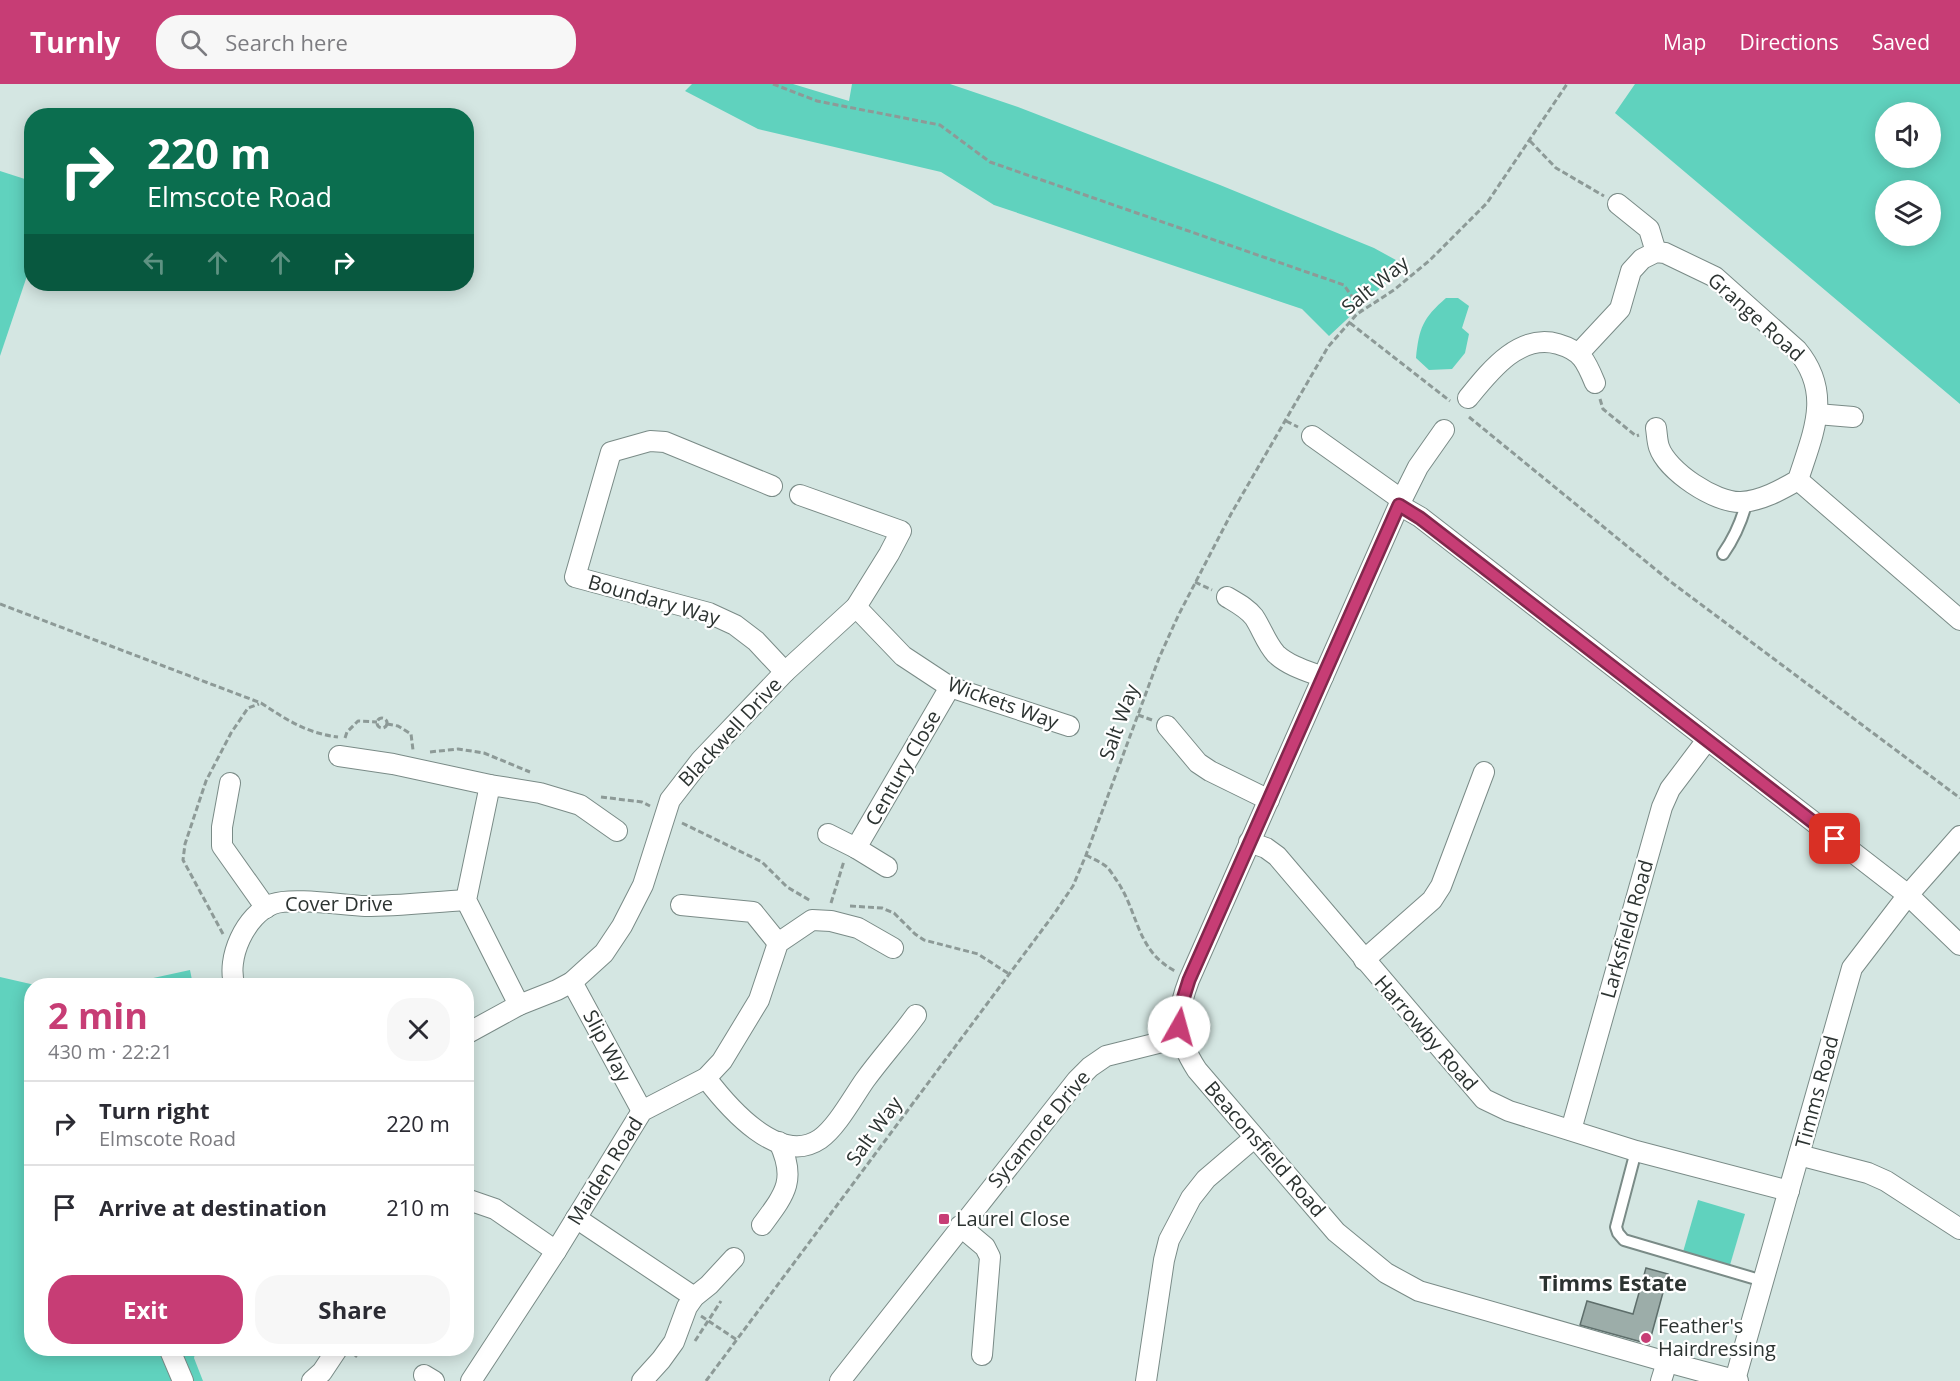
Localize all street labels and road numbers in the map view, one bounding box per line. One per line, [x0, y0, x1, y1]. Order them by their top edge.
street label: Salt Way [1335, 249, 1415, 320]
street label: Grange Road [1702, 266, 1810, 367]
street label: Boundary Way [585, 568, 724, 631]
street label: Wickets Way [944, 670, 1063, 735]
street label: Blackwell Drive [672, 671, 787, 792]
street label: Salt Way [1092, 679, 1145, 764]
street label: Century Close [859, 705, 947, 831]
street label: Larksfield Road [1594, 856, 1659, 1001]
street label: Cover Drive [285, 890, 393, 917]
street label: Harrowby Road [1369, 969, 1484, 1096]
street label: Slip Way [577, 1005, 638, 1087]
street label: Timms Road [1789, 1033, 1845, 1151]
street label: Sycamore Drive [981, 1064, 1096, 1193]
street label: Beaconsfield Road [1199, 1075, 1332, 1222]
street label: Salt Way [839, 1090, 908, 1171]
street label: Maiden Road [561, 1112, 649, 1230]

